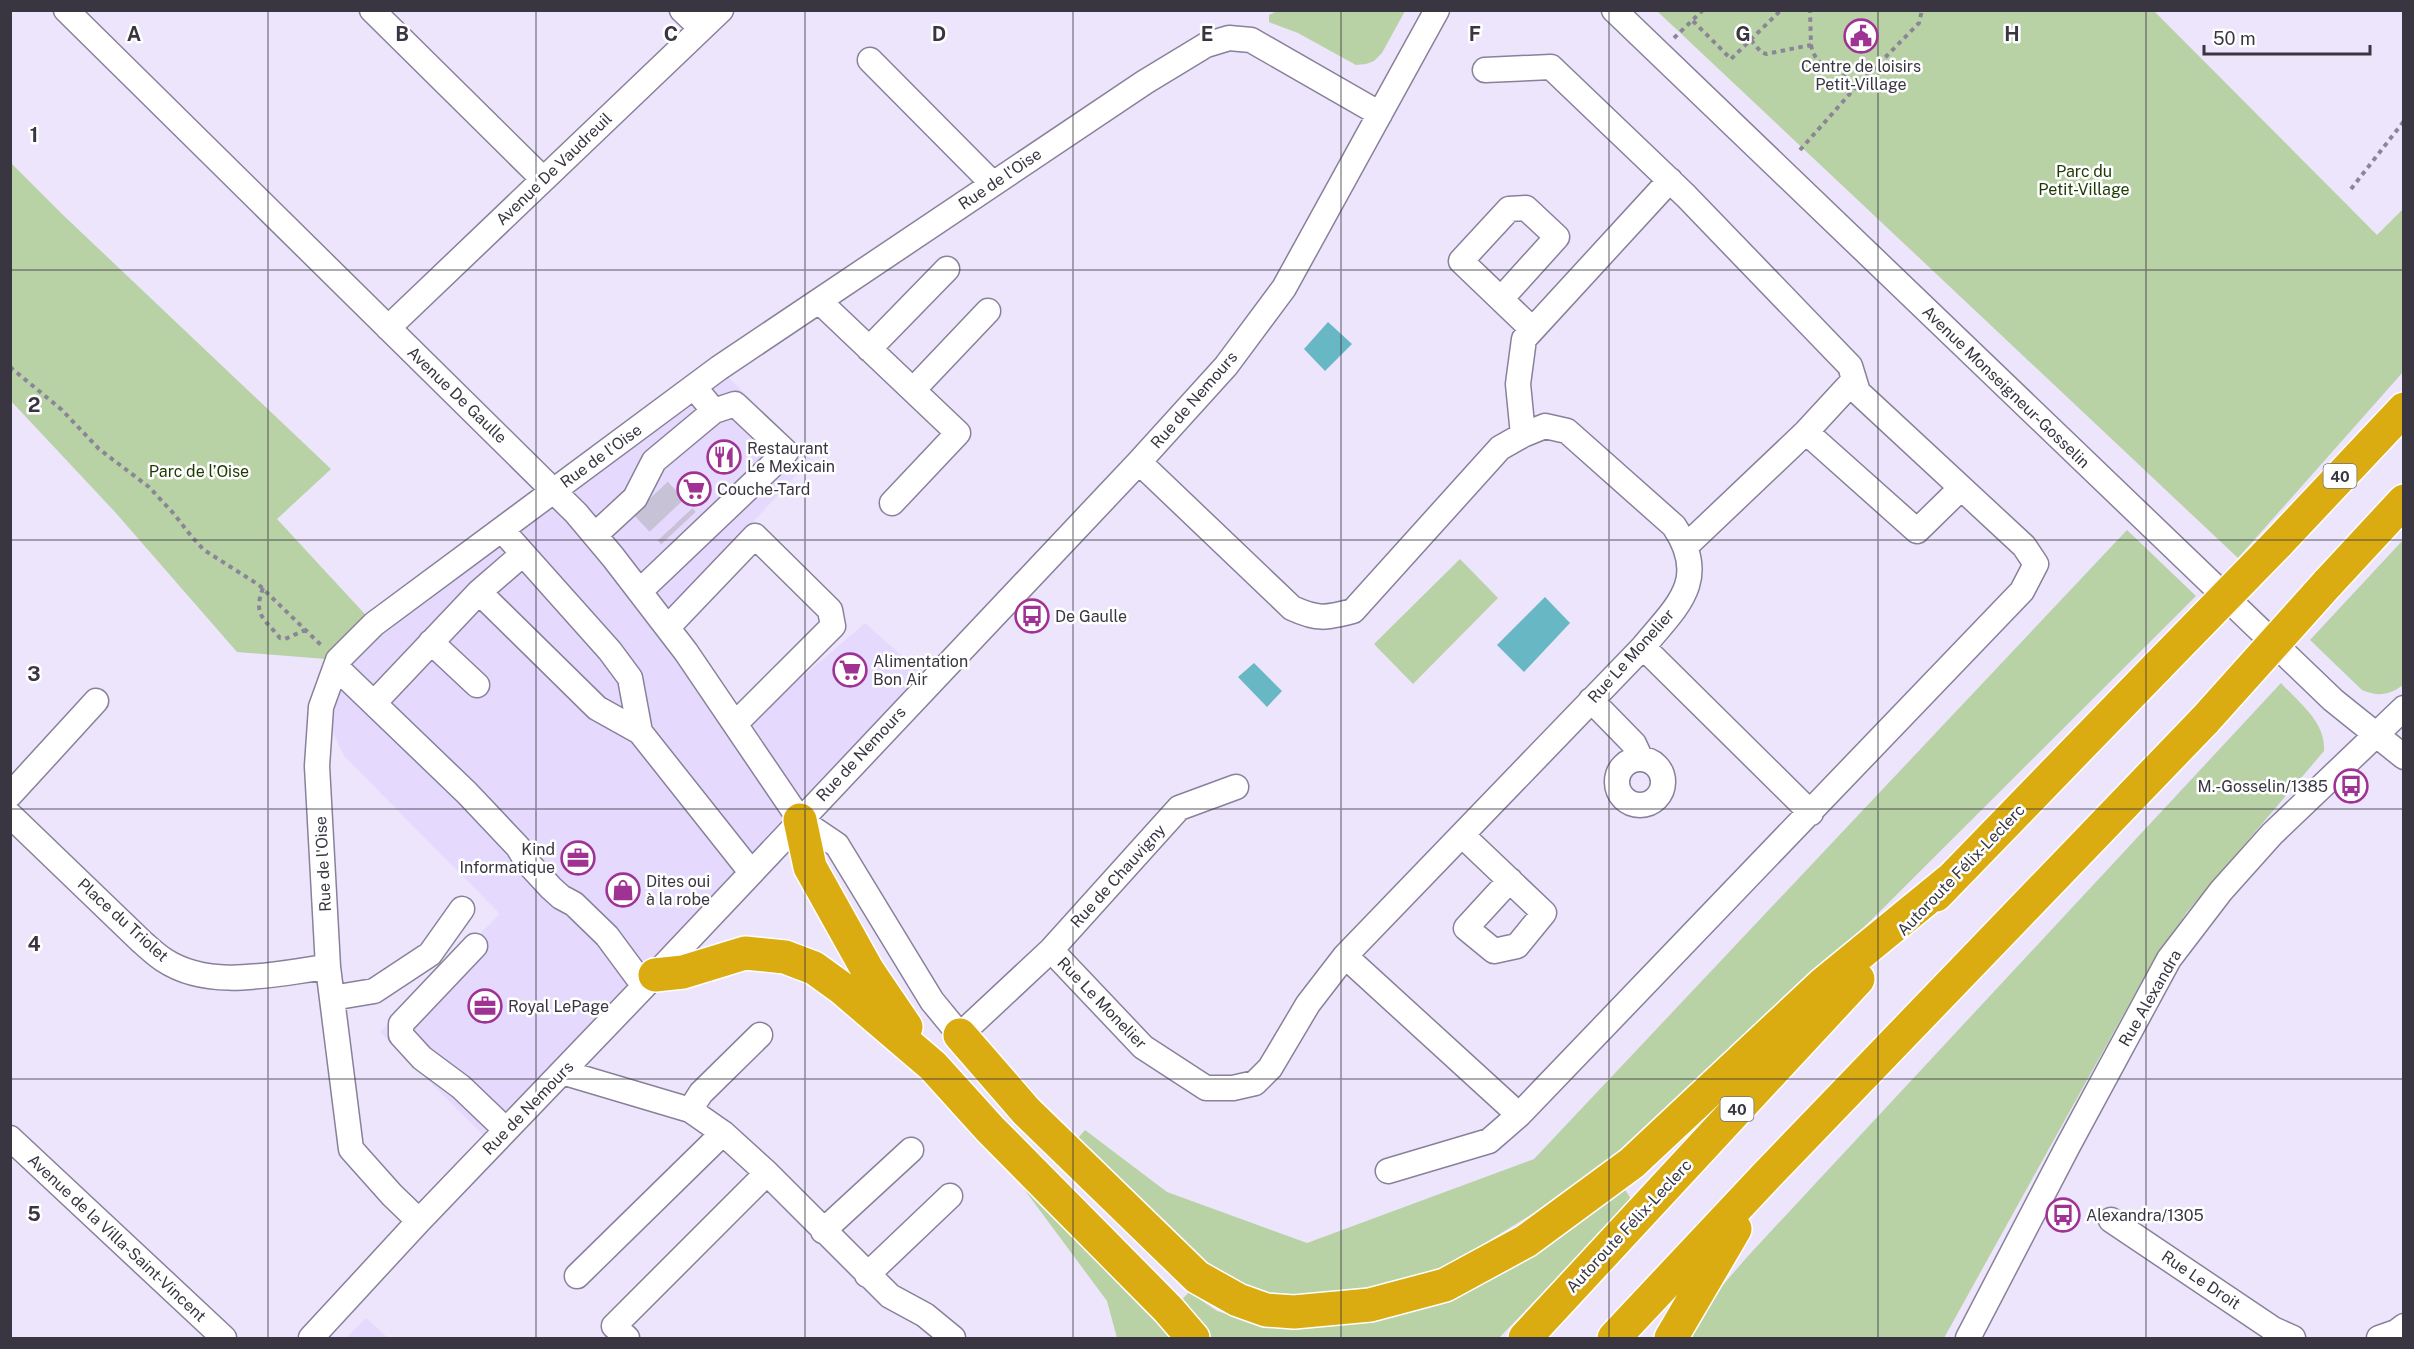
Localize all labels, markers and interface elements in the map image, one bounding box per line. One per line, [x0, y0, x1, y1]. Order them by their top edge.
public building icon: Centre de loisirs Petit-Village [1843, 18, 1879, 54]
scale bar [2204, 18, 2370, 56]
text: A [127, 22, 141, 46]
text: B [395, 22, 409, 46]
text: C [664, 22, 678, 46]
text: D [932, 22, 946, 46]
text: E [1201, 22, 1213, 46]
text: F [1469, 22, 1481, 46]
text: G [1735, 22, 1751, 46]
text: H [2004, 22, 2020, 46]
text: 50 m [2213, 28, 2256, 49]
place label: Centre de loisirs Petit-Village [1801, 57, 1921, 94]
street label: Avenue De Vaudreuil [492, 109, 616, 229]
text: 1 [30, 123, 38, 147]
street label: Rue de l'Oise [955, 144, 1045, 214]
park label: Parc du Petit-Village [2038, 162, 2130, 199]
street label: Avenue Monseigneur-Gosselin [1918, 302, 2094, 472]
street label: Avenue De Gaulle [403, 343, 511, 447]
street label: Rue de Nemours [1147, 348, 1241, 452]
text: 2 [28, 393, 40, 417]
street label: Rue de l'Oise [557, 420, 645, 492]
restaurant icon: Restaurant Le Mexicain [706, 439, 742, 475]
place label: Restaurant Le Mexicain [747, 439, 835, 476]
park label: Parc de l’Oise [149, 462, 249, 481]
road number: 40 [2324, 464, 2356, 488]
supermarket icon: Couche-Tard [676, 471, 712, 507]
place label: Couche-Tard [717, 480, 810, 499]
bus stop icon: De Gaulle [1014, 598, 1050, 634]
street label: Rue Le Monelier [1584, 605, 1678, 707]
place label: De Gaulle [1055, 607, 1127, 626]
supermarket icon: Alimentation Bon Air [832, 652, 868, 688]
place label: Alimentation Bon Air [873, 652, 968, 689]
text: 3 [27, 662, 41, 686]
street label: Rue de Nemours [812, 703, 910, 805]
bus stop icon: M.-Gosselin/1385 [2333, 768, 2369, 804]
place label: M.-Gosselin/1385 [2197, 777, 2328, 796]
street label: Autoroute Félix-Leclerc [1893, 800, 2029, 940]
street label: Rue de l'Oise [311, 816, 335, 912]
street label: Rue de Chauvigny [1066, 820, 1170, 932]
place label: Kind Informatique [460, 840, 555, 877]
office icon: Kind Informatique [560, 840, 596, 876]
shop icon: Dites oui à la robe [605, 872, 641, 908]
place label: Dites oui à la robe [646, 872, 710, 909]
street label: Place du Triolet [74, 874, 172, 966]
text: 4 [27, 932, 41, 956]
street label: Rue Alexandra [2115, 946, 2185, 1050]
street label: Rue Le Monelier [1053, 953, 1151, 1053]
office icon: Royal LePage [467, 988, 503, 1024]
place label: Royal LePage [508, 997, 609, 1016]
street label: Rue de Nemours [479, 1057, 577, 1159]
road number: 40 [1720, 1097, 1754, 1121]
street label: Avenue de la Villa-Saint-Vincent [24, 1150, 210, 1326]
street label: Autoroute Félix-Leclerc [1562, 1155, 1696, 1297]
bus stop icon: Alexandra/1305 [2045, 1197, 2081, 1233]
text: 5 [27, 1202, 41, 1226]
place label: Alexandra/1305 [2086, 1206, 2204, 1225]
street label: Rue Le Droit [2158, 1247, 2244, 1313]

